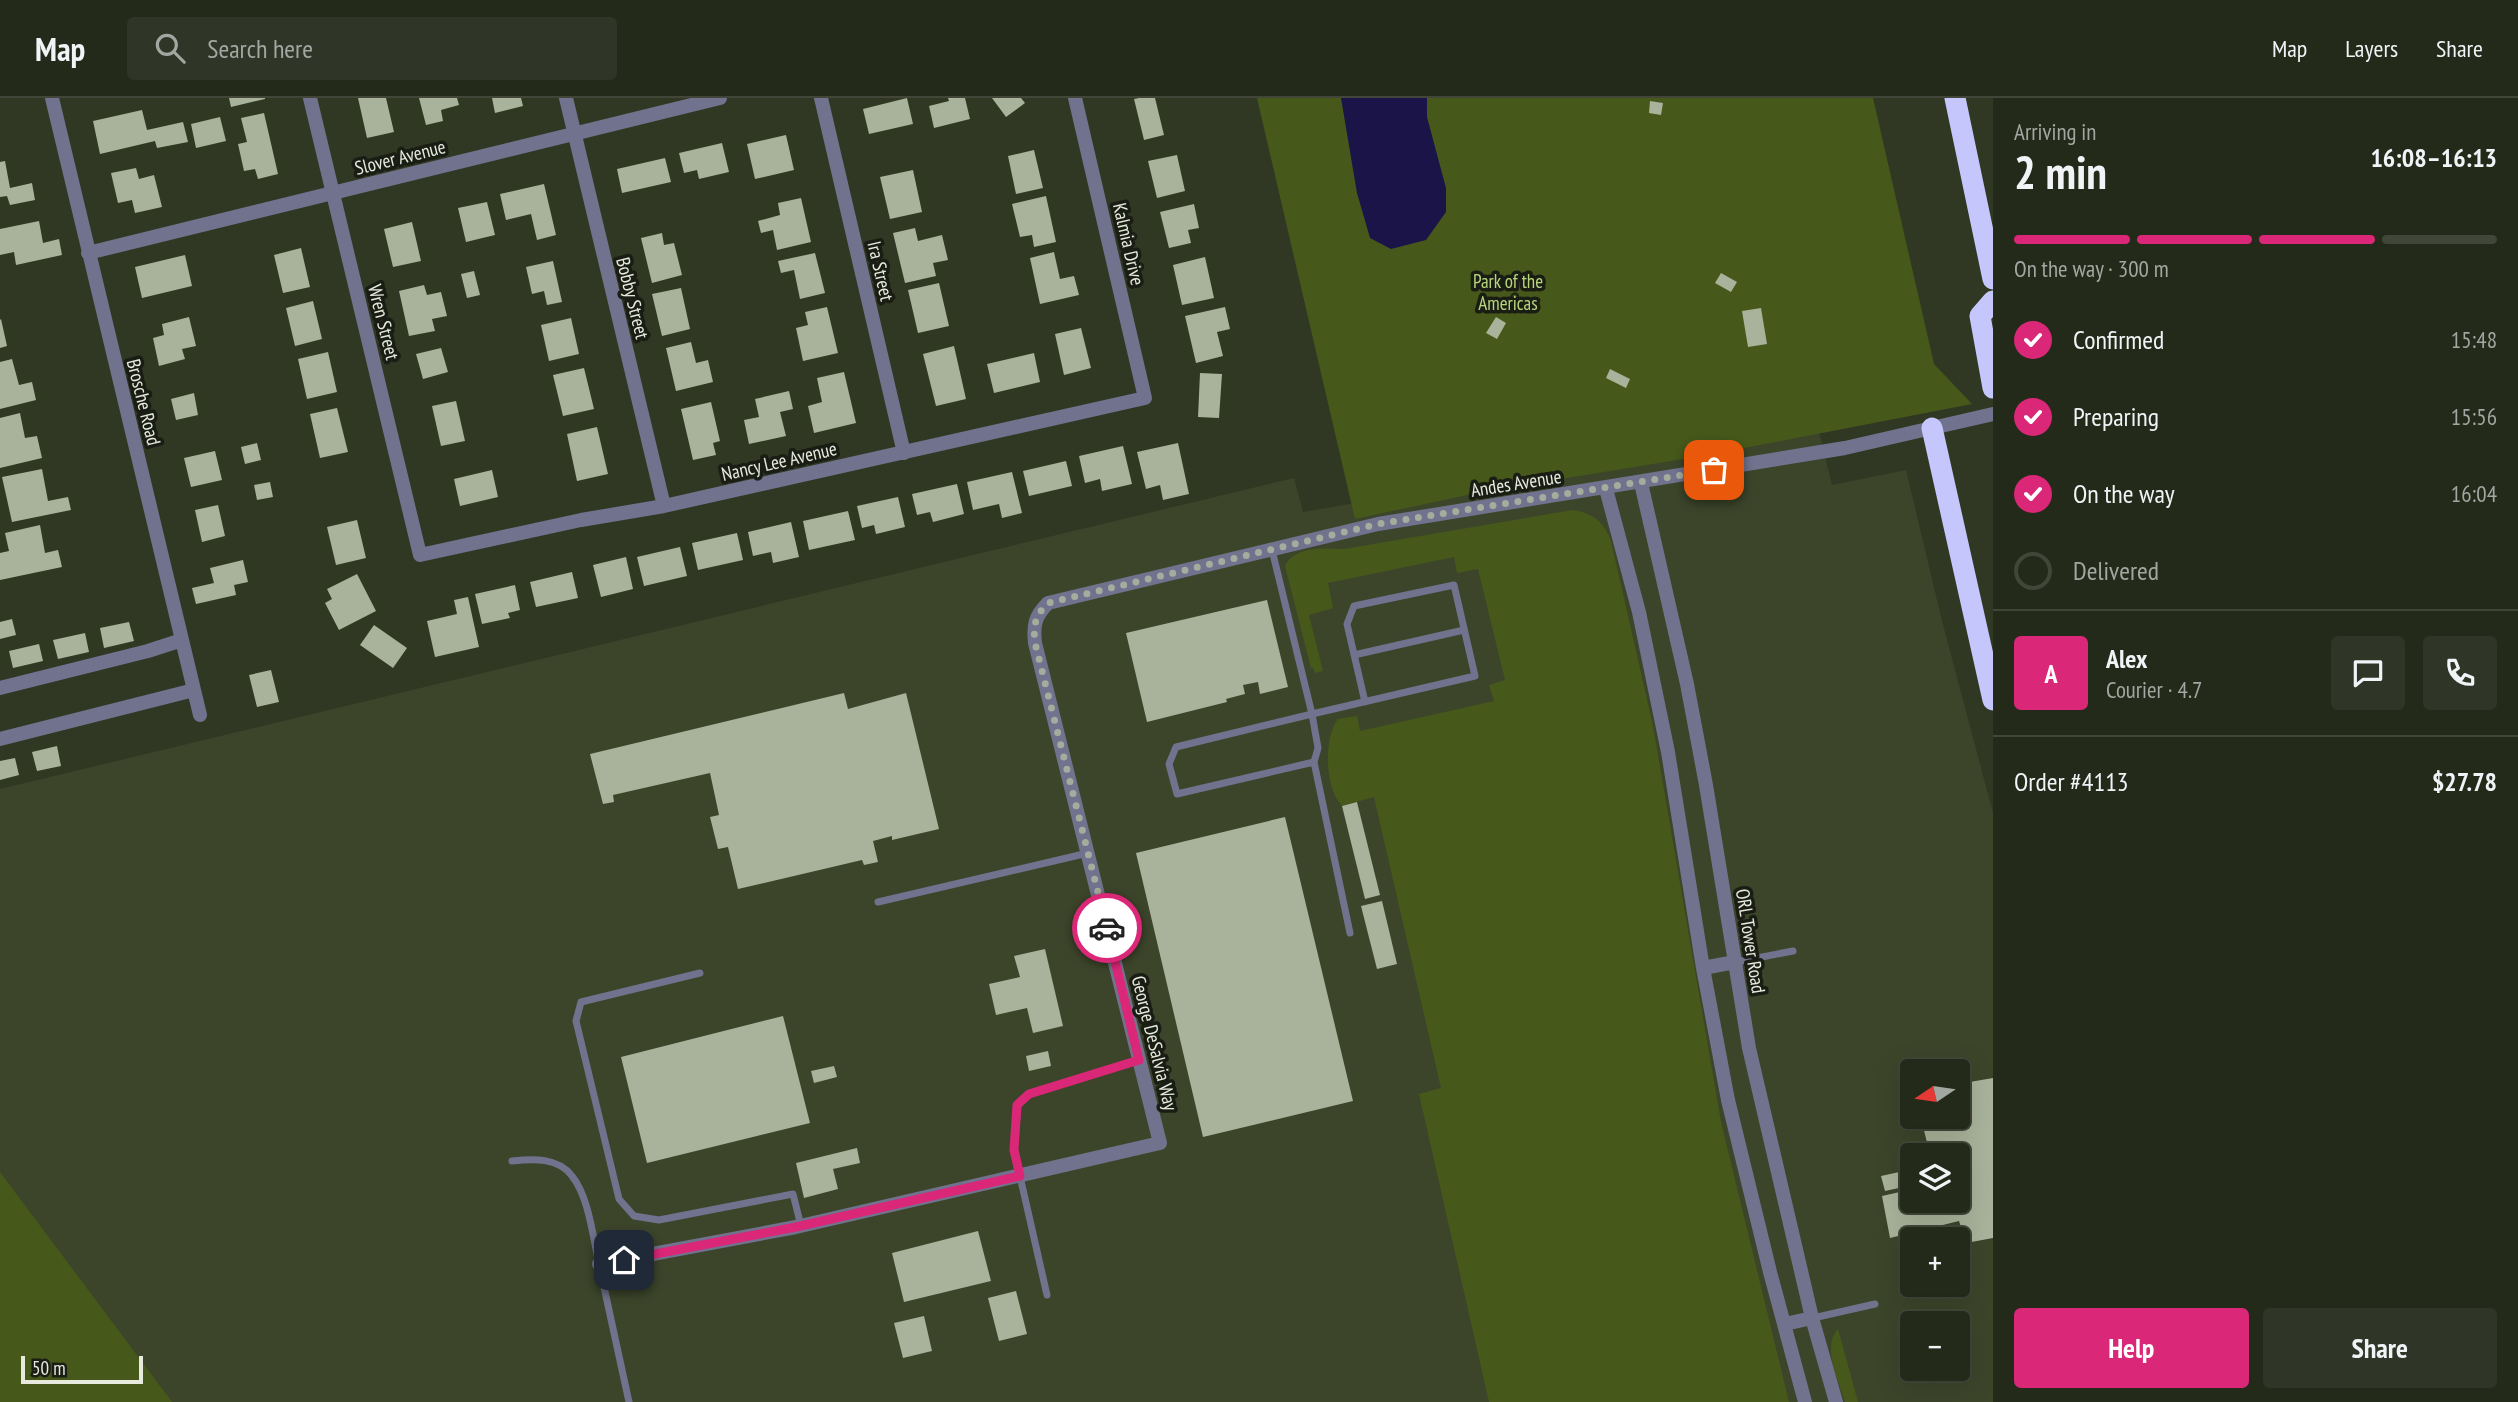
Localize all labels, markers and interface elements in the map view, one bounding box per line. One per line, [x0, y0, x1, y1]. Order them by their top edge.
search box [127, 17, 617, 80]
text: Map [35, 27, 85, 70]
icon: search [151, 29, 189, 67]
text: Search here [207, 32, 313, 65]
text: Map [2272, 33, 2307, 64]
text: Layers [2345, 33, 2398, 64]
text: Share [2436, 33, 2483, 64]
text: Arriving in [2014, 117, 2096, 146]
street label: Slover Avenue [352, 134, 448, 180]
text: 16:08–16:13 [2370, 141, 2497, 174]
text: 2 min [2014, 142, 2107, 202]
street label: Kalmia Drive [1108, 201, 1150, 288]
street label: Ira Street [862, 239, 900, 304]
text: On the way · 300 m [2014, 254, 2169, 283]
street label: Bobby Street [611, 255, 655, 342]
park label: Park of the Americas [1473, 269, 1543, 315]
street label: Wren Street [363, 282, 405, 363]
icon: check [2014, 321, 2052, 359]
text: Confirmed [2073, 323, 2164, 356]
text: 15:48 [2451, 325, 2497, 354]
street label: Brosche Road [122, 356, 166, 448]
icon: check [2014, 398, 2052, 436]
text: Preparing [2073, 400, 2159, 433]
text: 15:56 [2451, 402, 2497, 431]
street label: Nancy Lee Avenue [719, 436, 839, 486]
pin [1684, 440, 1744, 500]
icon: bag [1695, 451, 1733, 489]
street label: Andes Avenue [1469, 464, 1563, 502]
icon: check [2014, 475, 2052, 513]
text: On the way [2073, 477, 2175, 510]
text: 16:04 [2451, 479, 2497, 508]
text: Delivered [2073, 554, 2159, 587]
button: chat [2331, 636, 2405, 710]
button: phone [2423, 636, 2497, 710]
text: Alex [2106, 642, 2147, 675]
text: A [2044, 657, 2058, 690]
text: Courier · 4.7 [2106, 675, 2202, 704]
text: Order #4113 [2014, 765, 2129, 798]
text: $27.78 [2432, 765, 2497, 798]
street label: ORL Tower Road [1731, 887, 1771, 995]
courier [1072, 893, 1142, 963]
icon: car [1088, 909, 1126, 947]
street label: George DeSalvia Way [1127, 973, 1184, 1114]
north arrow [1900, 1059, 1970, 1129]
map controls [1900, 1059, 1970, 1381]
button: layers [1900, 1143, 1970, 1213]
button: + [1900, 1227, 1970, 1297]
pin [594, 1230, 654, 1290]
icon: home [605, 1241, 643, 1279]
button: Help [2014, 1308, 2249, 1388]
button: Share [2263, 1308, 2497, 1388]
button: − [1900, 1311, 1970, 1381]
scale bar [21, 1353, 144, 1385]
text: 50 m [32, 1356, 66, 1380]

